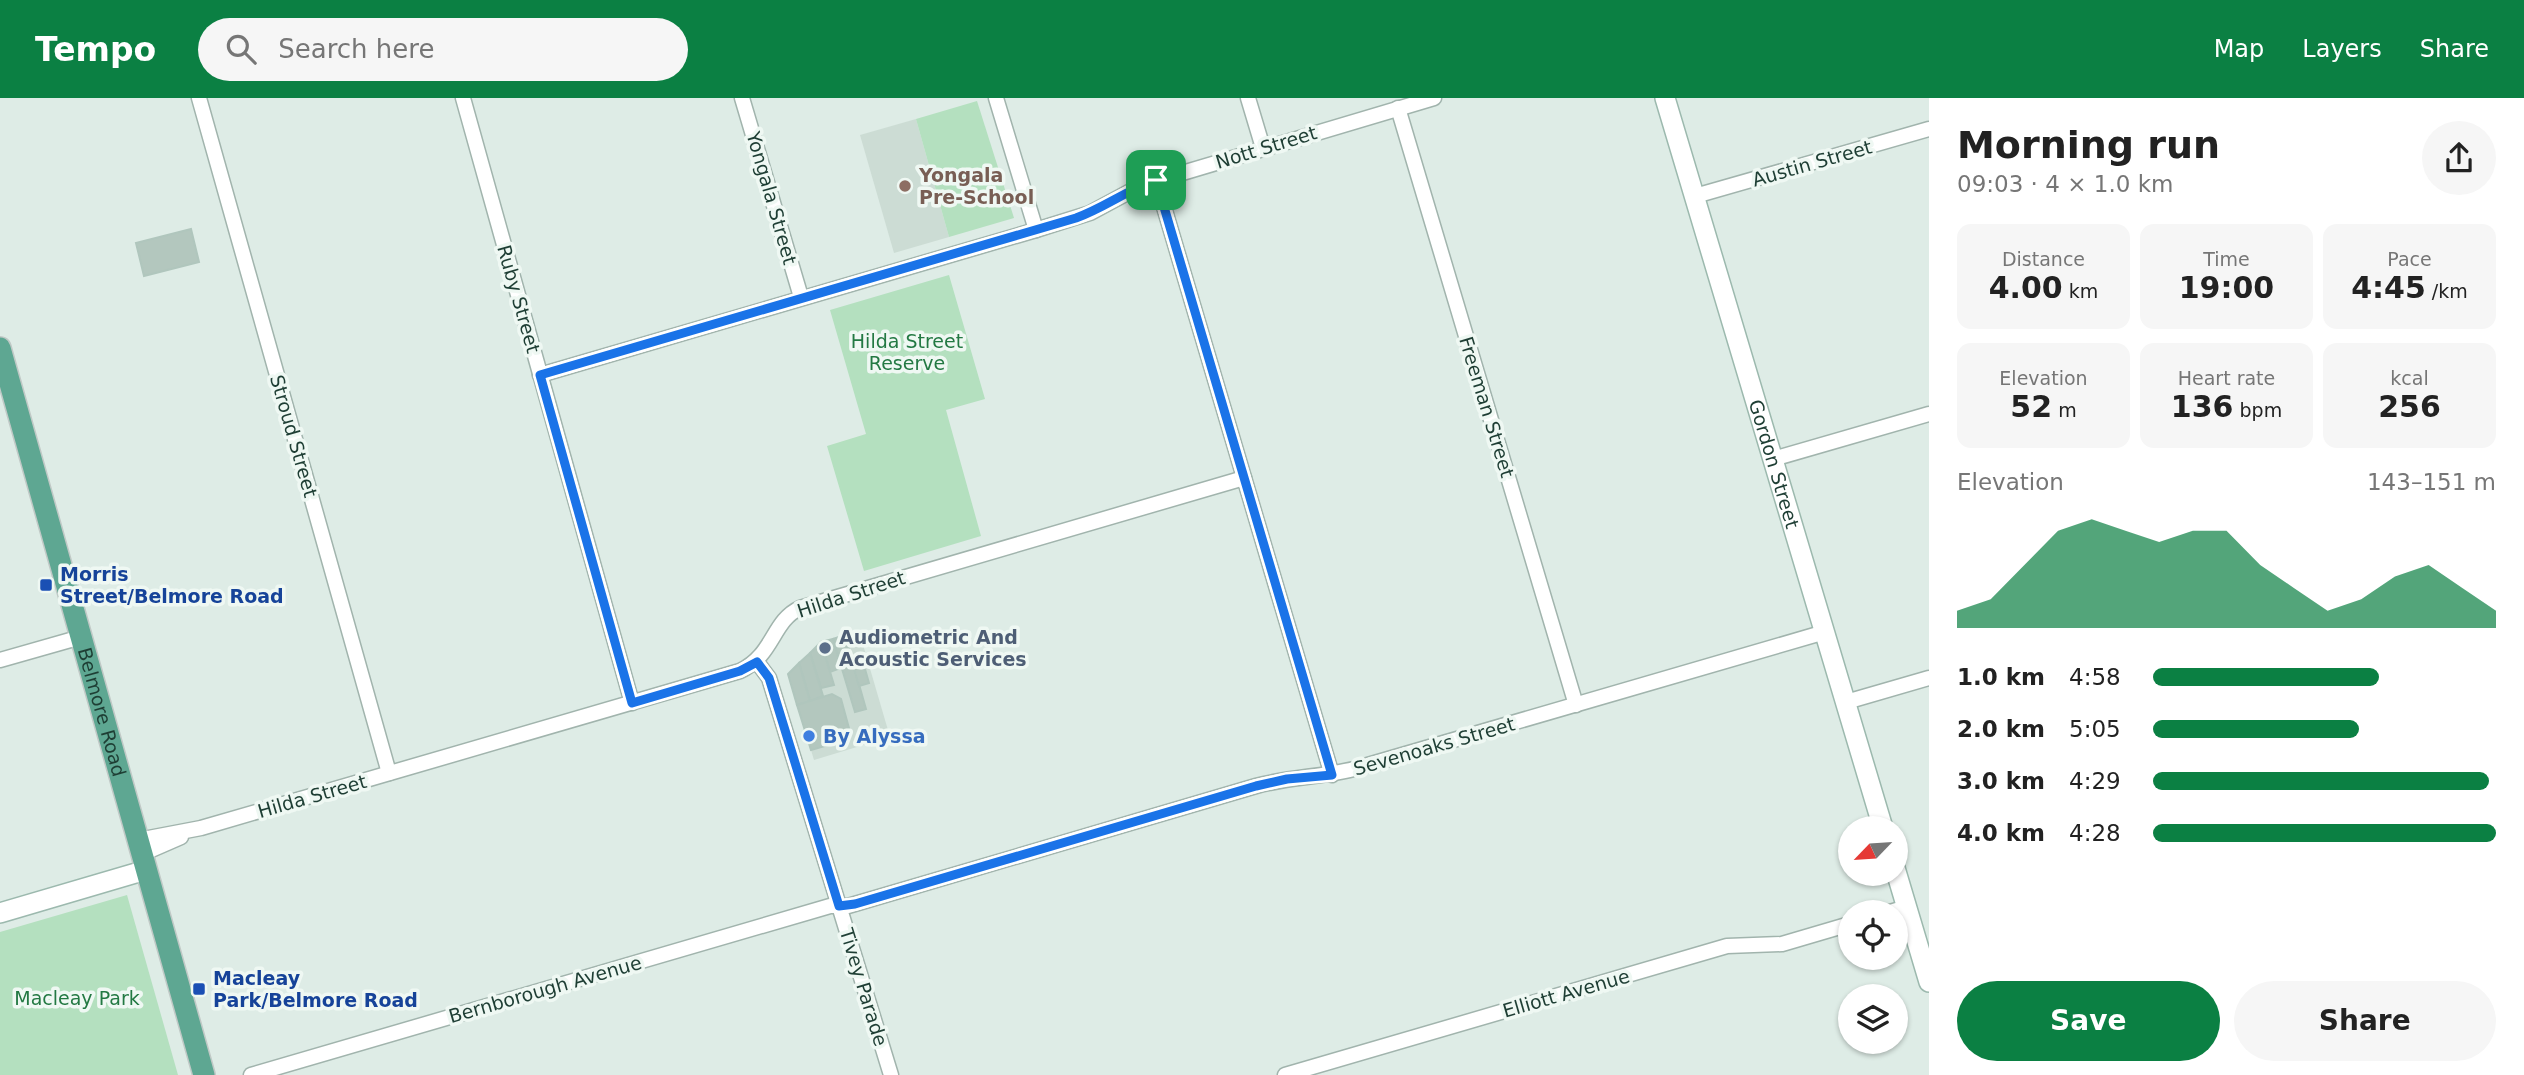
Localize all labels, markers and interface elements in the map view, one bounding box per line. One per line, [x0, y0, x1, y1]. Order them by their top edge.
search box [198, 18, 688, 81]
text: Tempo [35, 30, 156, 69]
icon: search [222, 30, 260, 68]
text: Search here [278, 34, 434, 64]
text: Map [2214, 35, 2264, 63]
text: Layers [2302, 35, 2382, 63]
text: Share [2420, 35, 2489, 63]
street label: Nott Street [1213, 121, 1319, 173]
button: share [2422, 121, 2496, 195]
text: Morning run [1957, 123, 2220, 167]
street label: Yongala Street [742, 128, 801, 267]
street label: Austin Street [1750, 135, 1874, 191]
pin [1126, 150, 1186, 210]
icon: arrive [1137, 161, 1175, 199]
place label: Yongala Pre-School [918, 164, 1034, 208]
text: 09:03 · 4 × 1.0 km [1957, 171, 2173, 197]
marker: Yongala Pre-School [897, 178, 913, 194]
street label: Ruby Street [493, 242, 545, 356]
text: Distance [2002, 248, 2085, 270]
text: Time [2203, 248, 2250, 270]
text: Pace [2387, 248, 2432, 270]
text: 4.00 [1989, 270, 2063, 305]
text: 19:00 [2179, 270, 2274, 305]
text: 4:45 [2351, 270, 2426, 305]
text: km [2063, 280, 2098, 302]
text: /km [2426, 280, 2468, 302]
park label: Hilda Street Reserve [851, 330, 963, 374]
street label: Freeman Street [1455, 334, 1519, 480]
text: Elevation [1999, 367, 2088, 389]
text: Heart rate [2178, 367, 2275, 389]
text: kcal [2390, 367, 2429, 389]
street label: Stroud Street [266, 372, 322, 500]
text: 52 [2010, 389, 2052, 424]
text: 136 [2171, 389, 2233, 424]
text: 256 [2378, 389, 2441, 424]
street label: Gordon Street [1745, 397, 1804, 531]
text: m [2052, 399, 2077, 421]
text: bpm [2233, 399, 2282, 421]
text: Elevation [1957, 469, 2064, 495]
text: 143–151 m [2367, 469, 2496, 495]
place label: Morris Street/Belmore Road [60, 563, 284, 607]
street label: Hilda Street [794, 566, 908, 622]
marker: Morris Street/Belmore Road [38, 577, 54, 593]
place label: Audiometric And Acoustic Services [839, 626, 1027, 670]
marker: Audiometric And Acoustic Services [817, 640, 833, 656]
street label: Belmore Road [74, 645, 131, 779]
text: 1.0 km [1957, 664, 2045, 690]
text: 4:58 [2069, 664, 2121, 690]
street label: Sevenoaks Street [1351, 712, 1517, 780]
text: 2.0 km [1957, 716, 2045, 742]
text: 5:05 [2069, 716, 2121, 742]
place label: By Alyssa [823, 725, 926, 747]
marker: By Alyssa [801, 728, 817, 744]
text: 3.0 km [1957, 768, 2045, 794]
text: 4:29 [2069, 768, 2121, 794]
street label: Hilda Street [255, 770, 369, 822]
north arrow [1838, 816, 1908, 886]
map controls [1838, 816, 1908, 1054]
text: 4.0 km [1957, 820, 2045, 846]
text: 4:28 [2069, 820, 2121, 846]
button: locate [1838, 900, 1908, 970]
street label: Tivey Parade [835, 925, 892, 1049]
street label: Bernborough Avenue [446, 951, 644, 1027]
street label: Elliott Avenue [1500, 964, 1632, 1022]
place label: Macleay Park/Belmore Road [213, 967, 418, 1011]
marker: Macleay Park/Belmore Road [191, 981, 207, 997]
button: Save [1957, 981, 2220, 1061]
button: Share [2234, 981, 2496, 1061]
button: layers [1838, 984, 1908, 1054]
park label: Macleay Park [14, 987, 140, 1009]

